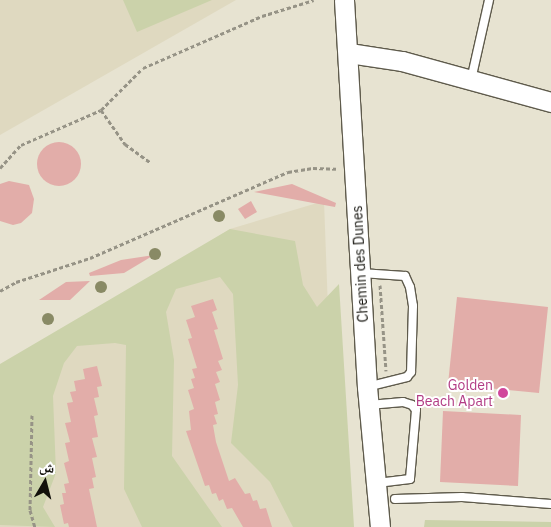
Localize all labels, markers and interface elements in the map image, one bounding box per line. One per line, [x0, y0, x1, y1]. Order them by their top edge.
street label: Chemin des Dunes [349, 205, 371, 323]
place label: Golden Beach Apart [416, 377, 493, 410]
marker: Golden Beach Apart [497, 387, 509, 399]
north arrow [20, 457, 70, 507]
text: ش [38, 457, 56, 477]

